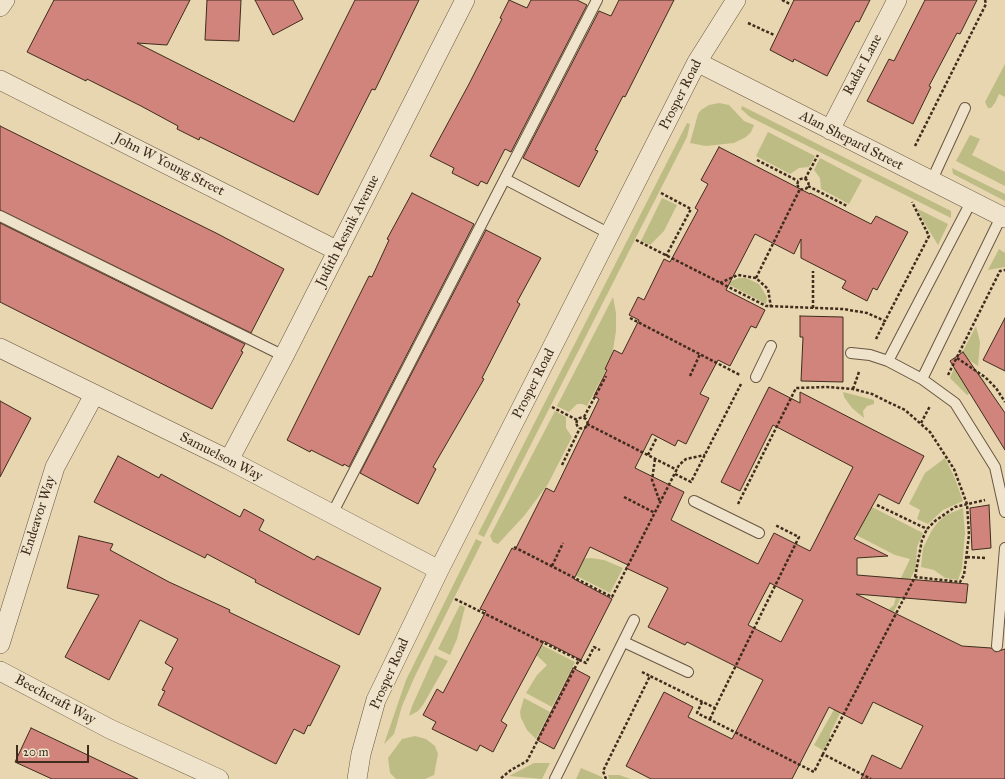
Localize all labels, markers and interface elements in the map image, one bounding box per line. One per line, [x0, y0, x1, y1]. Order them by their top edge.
street label: Radar Lane [840, 32, 886, 98]
street label: Prosper Road [656, 57, 706, 133]
street label: Alan Shepard Street [796, 108, 906, 174]
street label: John W Young Street [111, 130, 227, 200]
street label: Judith Resnik Avenue [313, 172, 383, 290]
street label: Prosper Road [509, 346, 559, 422]
street label: Samuelson Way [177, 429, 265, 485]
street label: Endeavor Way [18, 474, 60, 558]
street label: Prosper Road [367, 636, 413, 712]
street label: Beechcraft Way [12, 672, 98, 728]
scale bar [18, 737, 91, 763]
text: 20 m [23, 745, 49, 759]

